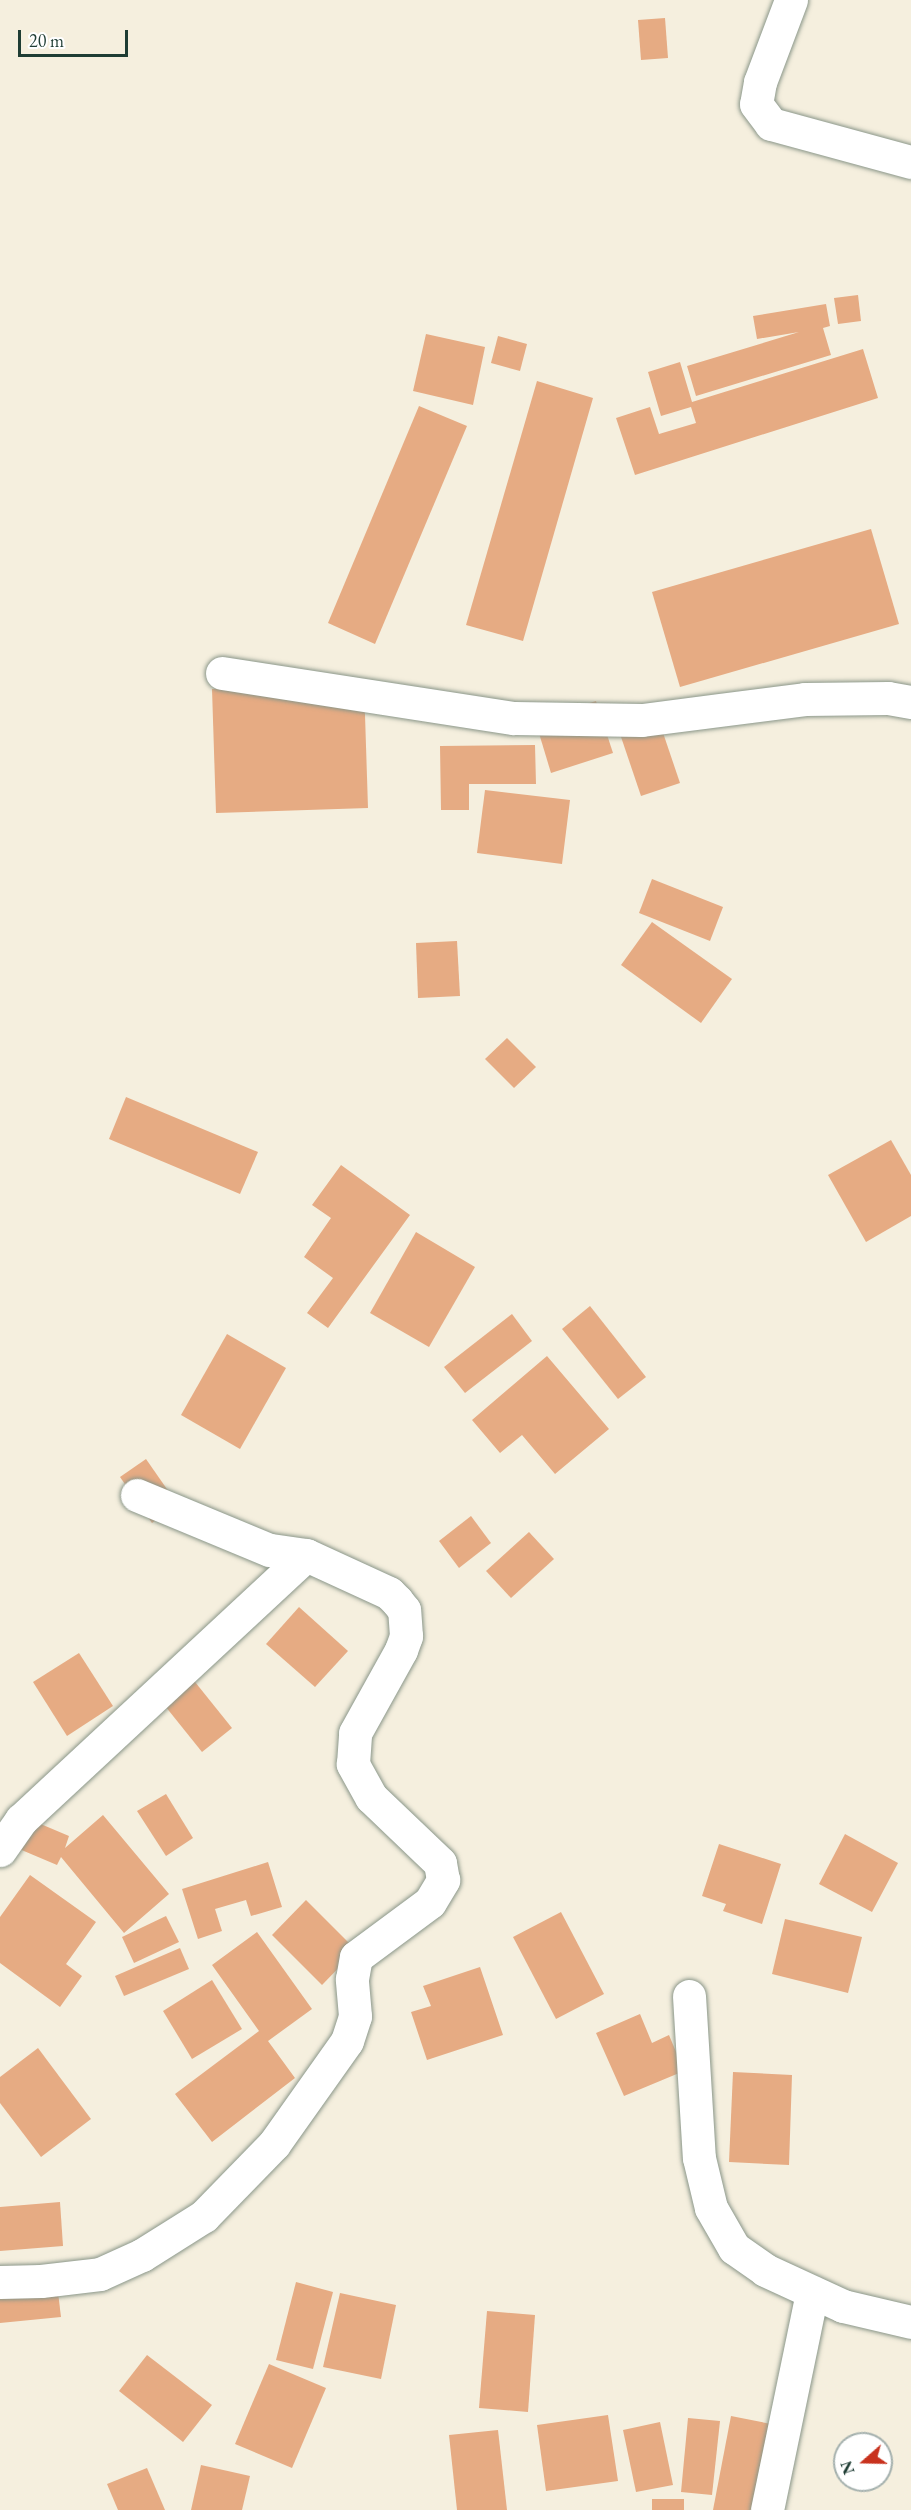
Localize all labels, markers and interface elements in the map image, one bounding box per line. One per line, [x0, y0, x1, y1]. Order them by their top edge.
scale bar [21, 18, 130, 56]
text: 20 m [29, 29, 64, 52]
north arrow [833, 2432, 893, 2492]
text: N [835, 2458, 860, 2477]

